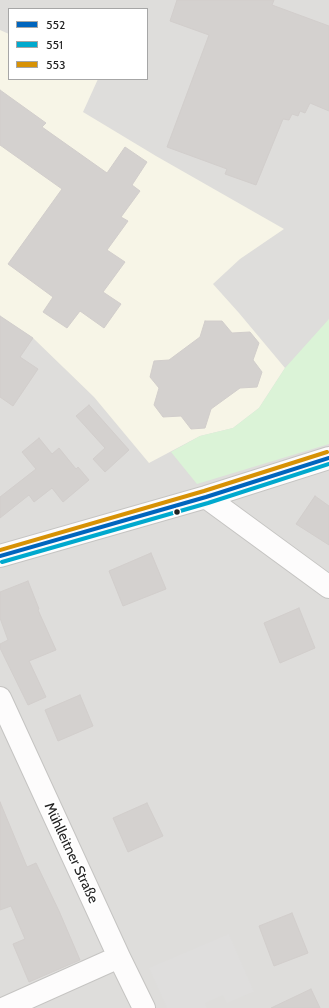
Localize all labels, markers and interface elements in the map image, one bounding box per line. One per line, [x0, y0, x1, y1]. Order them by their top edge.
legend [8, 8, 148, 80]
text: 552 [46, 17, 65, 32]
text: 551 [46, 37, 63, 52]
text: 553 [46, 57, 65, 72]
unlabelled marker [172, 507, 182, 517]
street label: Mühlleitner Straße [40, 800, 102, 906]

